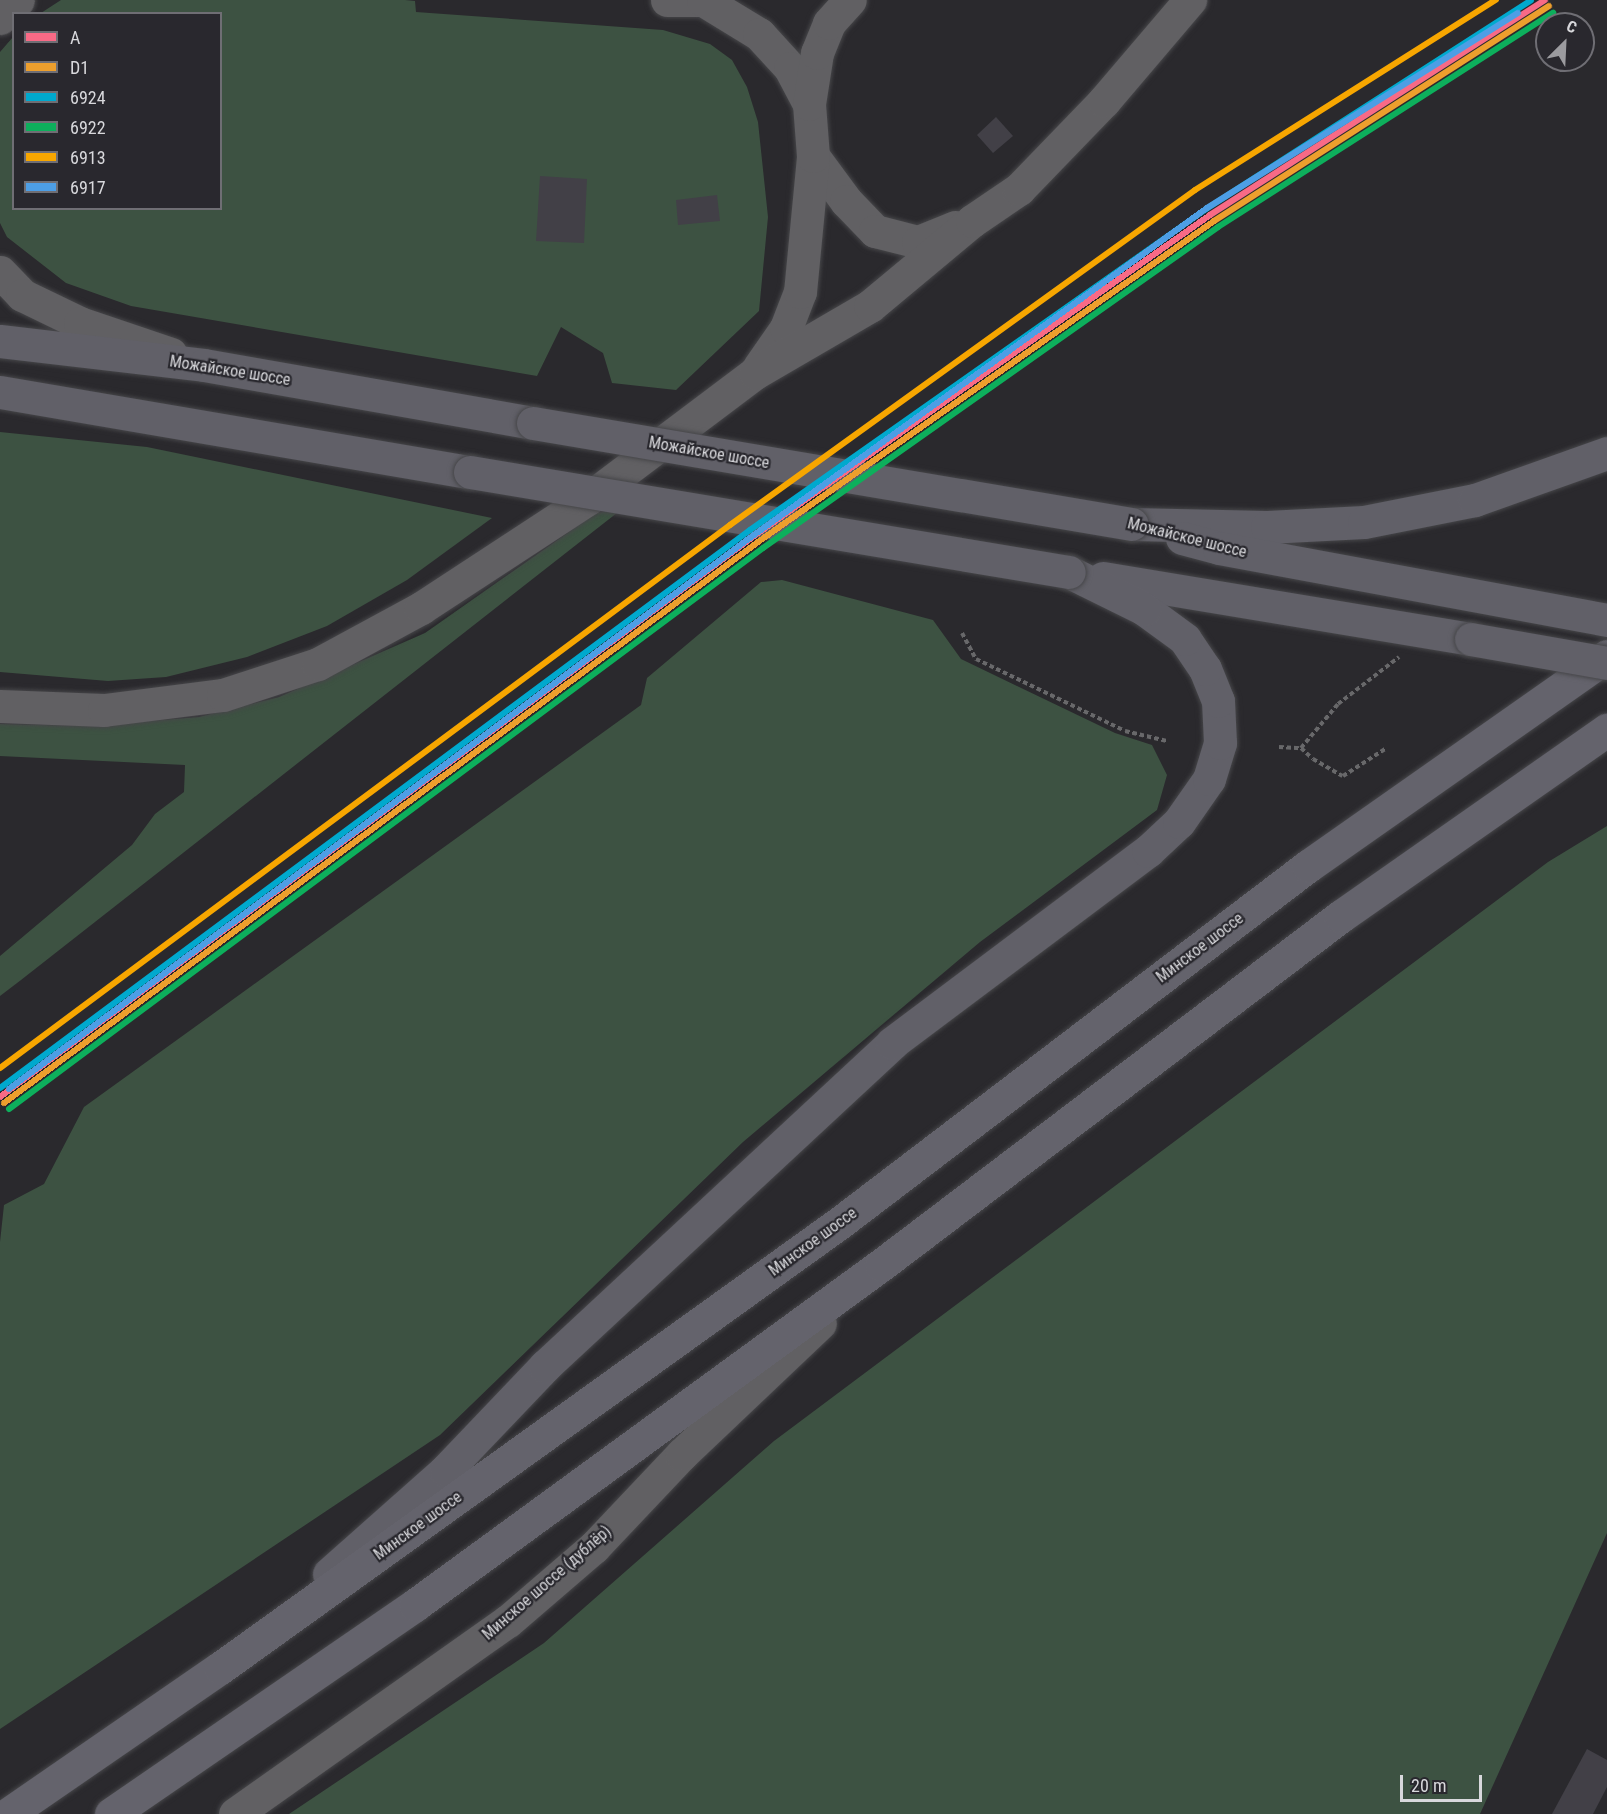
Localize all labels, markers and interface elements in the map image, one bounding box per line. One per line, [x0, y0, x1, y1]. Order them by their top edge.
legend [12, 12, 222, 210]
north arrow [1535, 12, 1595, 72]
text: С [1564, 16, 1580, 37]
text: A [70, 27, 80, 48]
text: D1 [70, 57, 89, 78]
text: 6924 [70, 87, 106, 108]
text: 6922 [70, 117, 106, 138]
text: 6913 [70, 147, 106, 168]
text: 6917 [70, 177, 106, 198]
street label: Можайское шоссе [168, 352, 292, 390]
street label: Можайское шоссе [647, 433, 771, 473]
street label: Можайское шоссе [1125, 514, 1249, 562]
street label: Минское шоссе [1153, 909, 1247, 987]
street label: Минское шоссе [765, 1204, 861, 1280]
street label: Минское шоссе [370, 1488, 466, 1564]
street label: Минское шоссе (дублёр) [479, 1522, 615, 1644]
scale bar [1403, 1763, 1486, 1801]
text: 20 m [1411, 1775, 1446, 1796]

